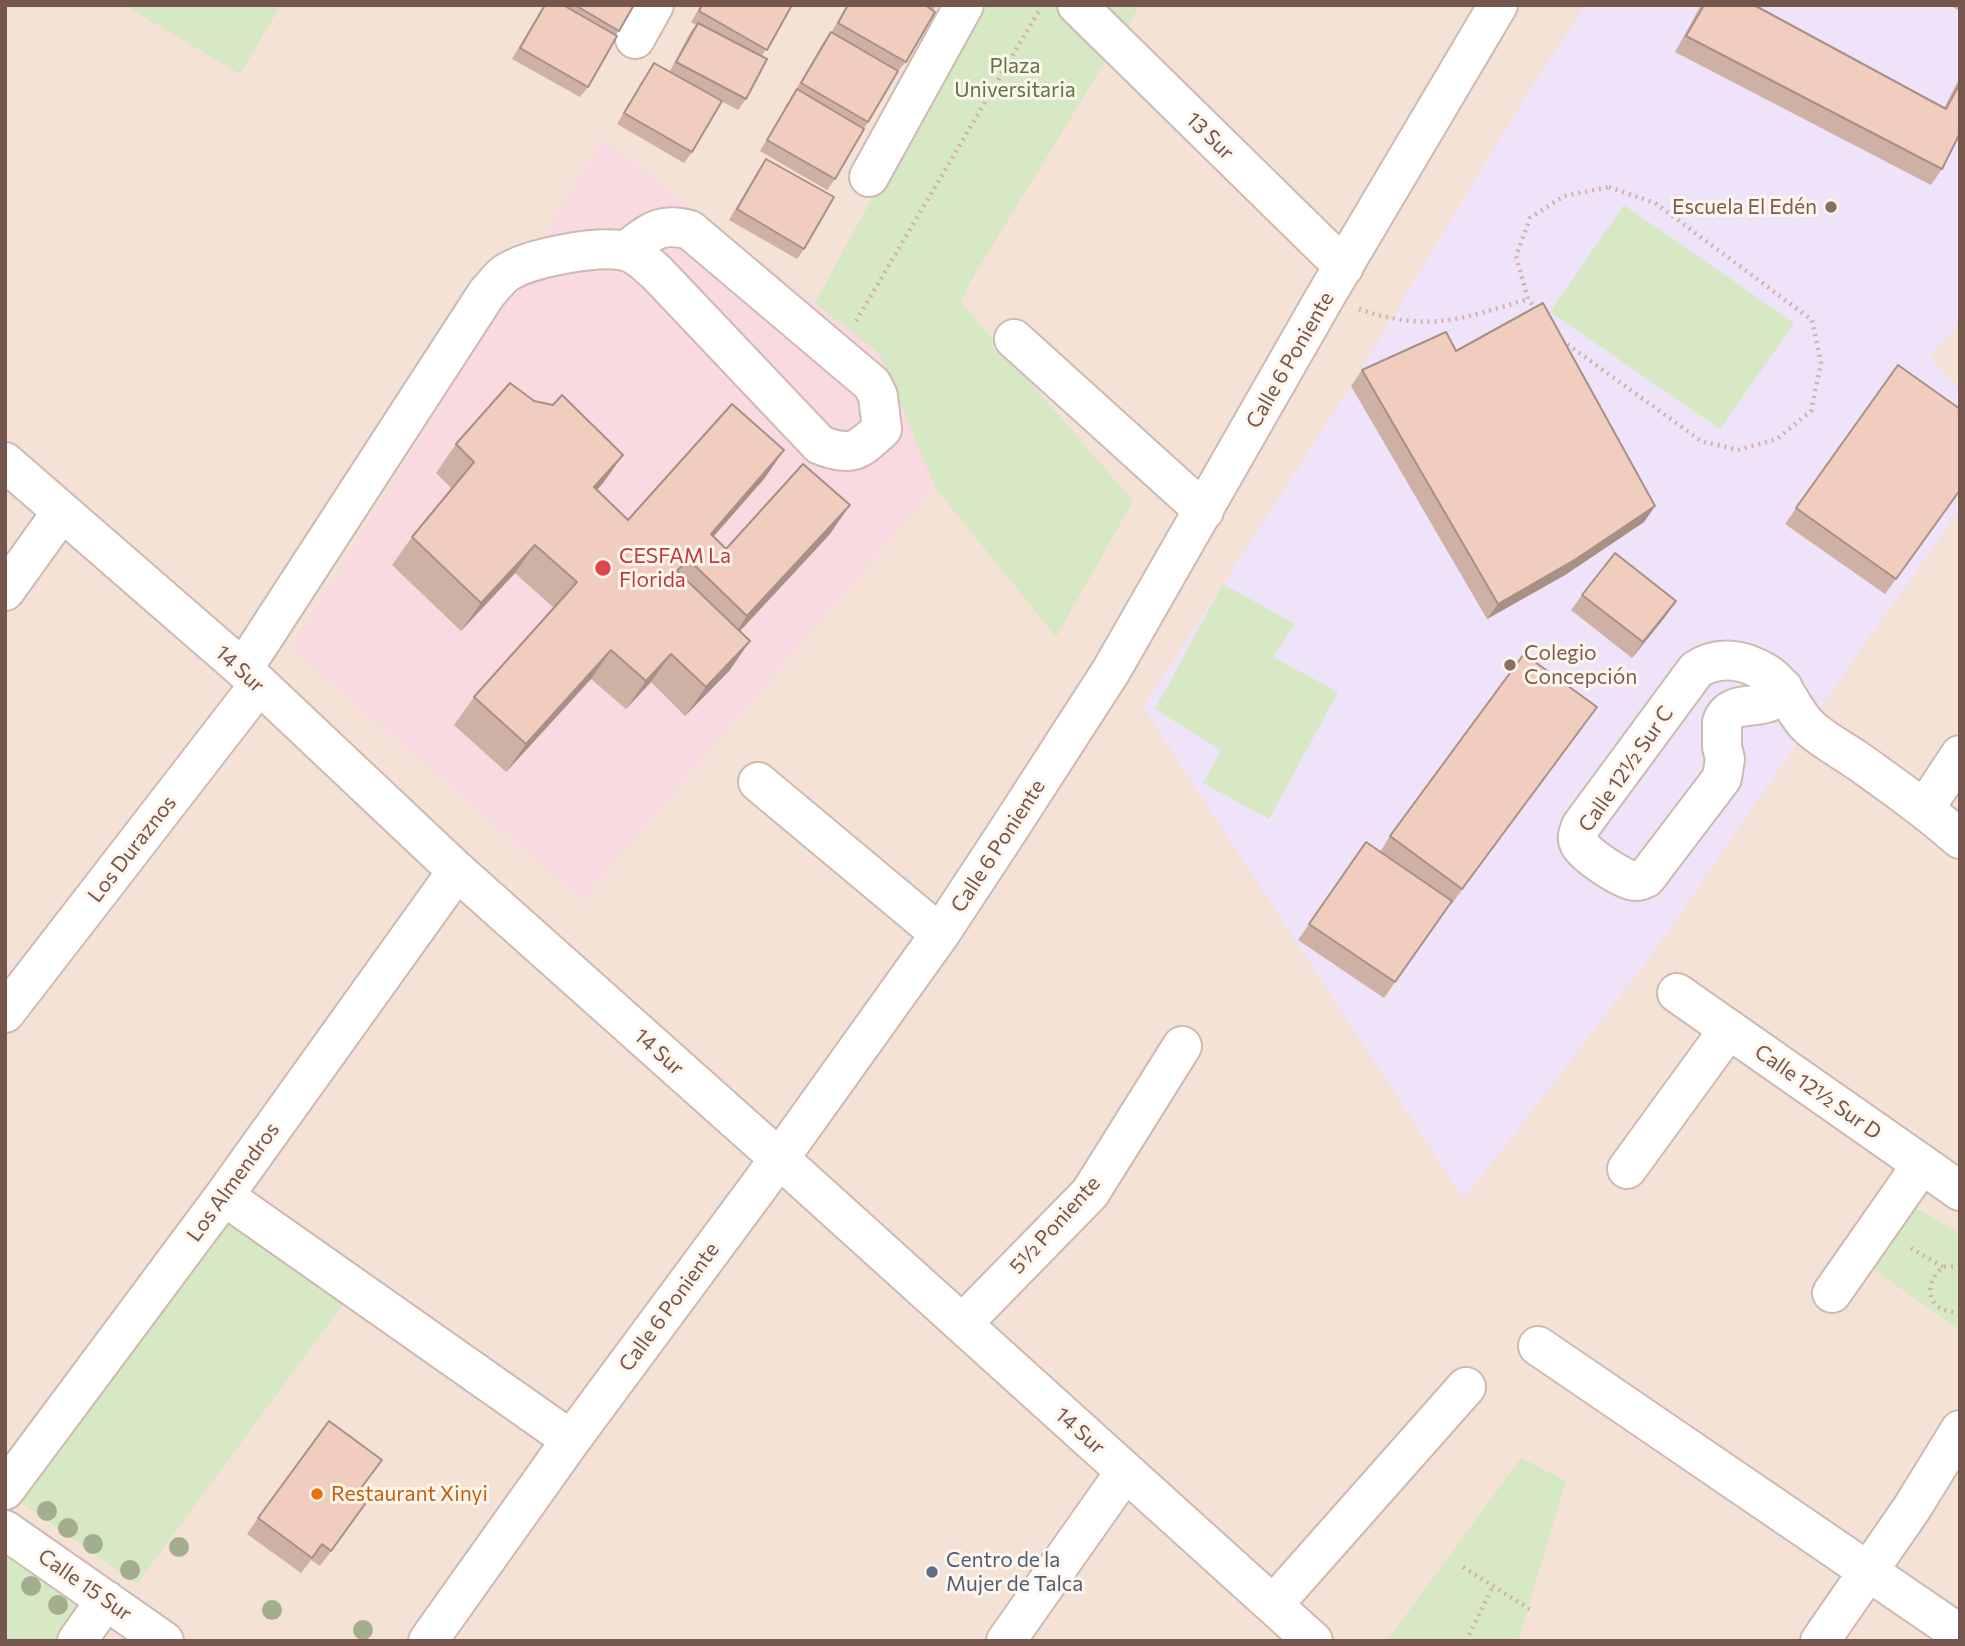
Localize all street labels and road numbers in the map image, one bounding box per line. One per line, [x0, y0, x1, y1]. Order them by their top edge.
street label: 13 Sur [1181, 107, 1239, 165]
street label: Calle 6 Poniente [1241, 287, 1339, 433]
street label: 14 Sur [210, 640, 270, 698]
street label: Calle 12½ Sur C [1573, 701, 1679, 837]
street label: Calle 6 Poniente [946, 775, 1050, 917]
street label: Los Duraznos [82, 791, 182, 907]
street label: 14 Sur [629, 1023, 689, 1081]
street label: Calle 12½ Sur D [1750, 1039, 1886, 1145]
street label: Los Almendros [181, 1117, 285, 1247]
street label: 5½ Poniente [1005, 1171, 1105, 1279]
street label: Calle 6 Poniente [614, 1238, 724, 1376]
street label: 14 Sur [1050, 1402, 1110, 1460]
street label: Calle 15 Sur [33, 1544, 137, 1626]

